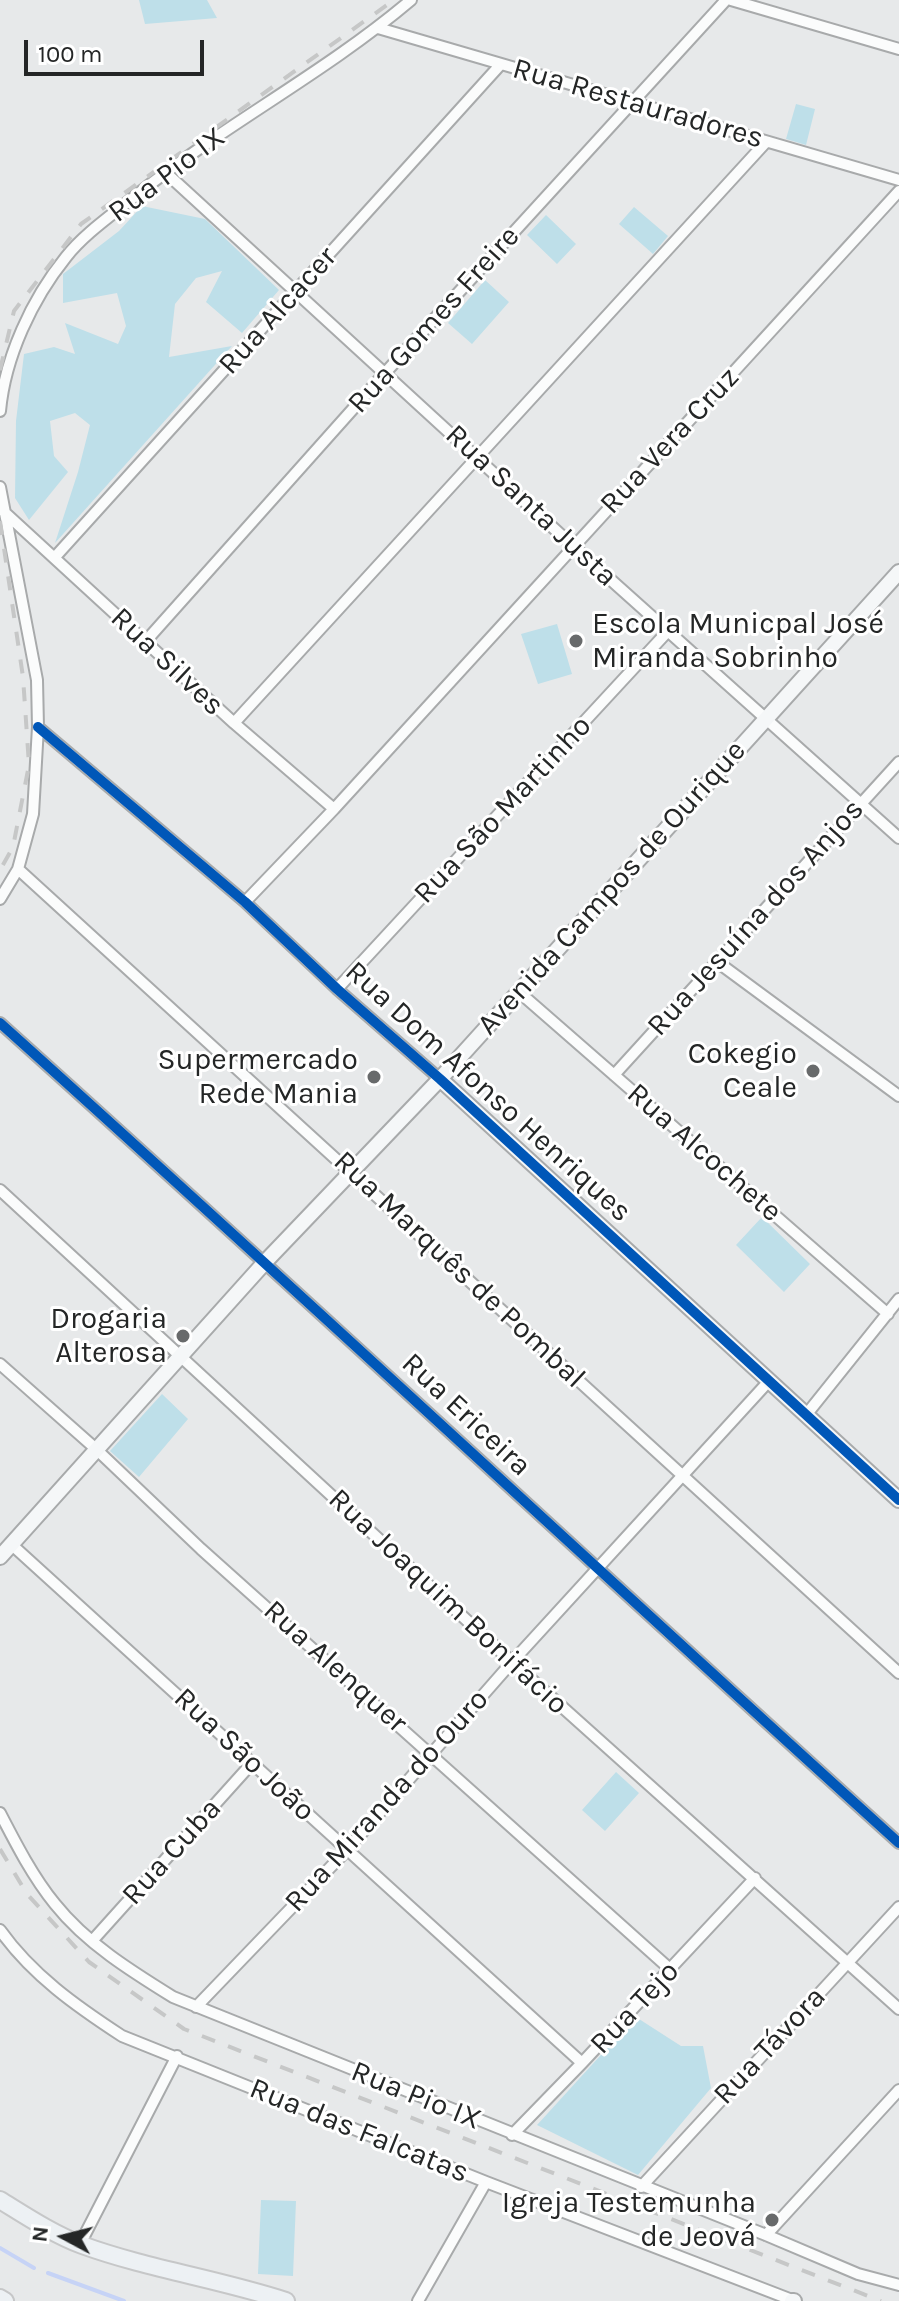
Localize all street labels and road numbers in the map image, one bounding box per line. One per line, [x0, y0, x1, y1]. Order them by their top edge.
street label: Rua Restauradores [508, 51, 768, 157]
street label: Rua Pio IX [102, 119, 232, 231]
street label: Rua Gomes Freire [341, 219, 527, 421]
street label: Rua Alcacer [211, 240, 345, 382]
street label: Rua Vera Cruz [593, 360, 747, 522]
street label: Rua Santa Justa [438, 417, 624, 595]
street label: Rua Silves [103, 600, 231, 724]
street label: Rua São Martinho [407, 709, 599, 911]
street label: Avenida Campos de Ourique [470, 733, 754, 1043]
street label: Rua Jesuína dos Anjos [640, 792, 872, 1044]
street label: Rua Dom Afonso Henriques [337, 954, 639, 1230]
street label: Rua Alcochete [619, 1076, 789, 1230]
street label: Rua Marquês de Pombal [326, 1144, 592, 1396]
street label: Rua Ericeira [394, 1346, 538, 1484]
street label: Rua Joaquim Bonifácio [321, 1482, 575, 1722]
street label: Rua Alenquer [256, 1593, 414, 1741]
street label: Rua São João [166, 1681, 322, 1829]
street label: Rua Miranda do Ouro [277, 1682, 497, 1920]
street label: Rua Cuba [115, 1791, 229, 1913]
street label: Rua Tejo [583, 1954, 687, 2062]
street label: Rua Távora [706, 1980, 834, 2112]
street label: Rua Pio IX [346, 2054, 486, 2138]
street label: Rua das Falcatas [244, 2071, 474, 2191]

